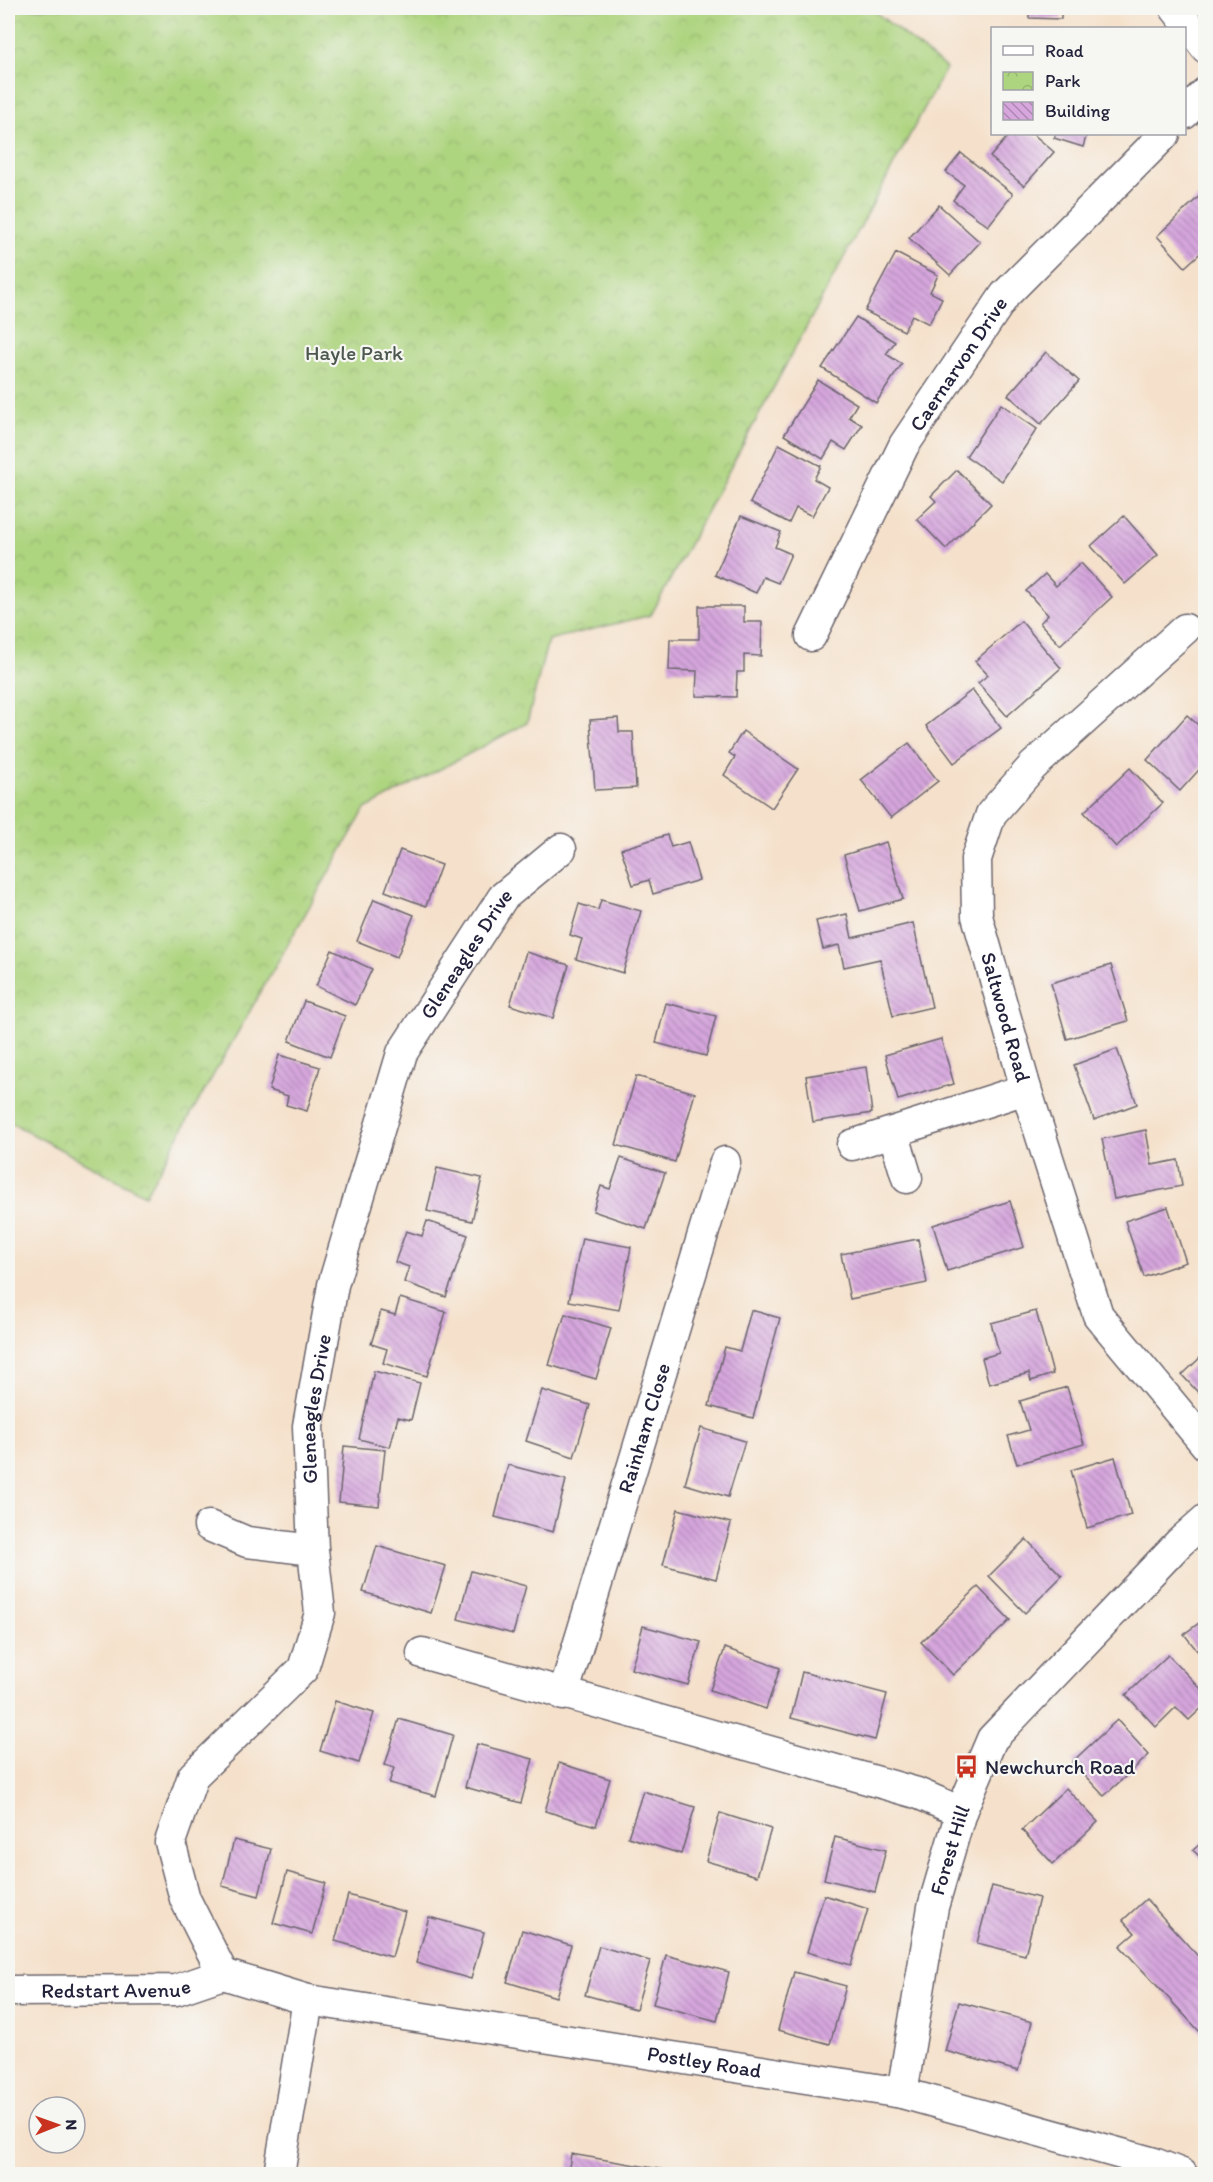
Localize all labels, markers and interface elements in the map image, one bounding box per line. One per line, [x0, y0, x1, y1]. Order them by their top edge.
legend [991, 27, 1186, 135]
text: Road [1045, 40, 1084, 62]
text: Park [1045, 70, 1080, 92]
text: Building [1045, 100, 1111, 122]
street label: Caernarvon Drive [904, 292, 1012, 436]
park label: Hayle Park [305, 340, 403, 365]
street label: Gleneagles Drive [414, 882, 517, 1024]
street label: Saltwood Road [976, 949, 1036, 1085]
street label: Gleneagles Drive [295, 1332, 336, 1484]
street label: Rainham Close [612, 1360, 675, 1496]
bus stop icon: Newchurch Road [954, 1754, 980, 1780]
place label: Newchurch Road [985, 1754, 1136, 1779]
street label: Forest Hill [924, 1801, 975, 1898]
street label: Redstart Avenue [41, 1973, 194, 2003]
street label: Postley Road [645, 2040, 763, 2083]
north arrow [27, 2095, 87, 2155]
text: N [62, 2119, 81, 2130]

